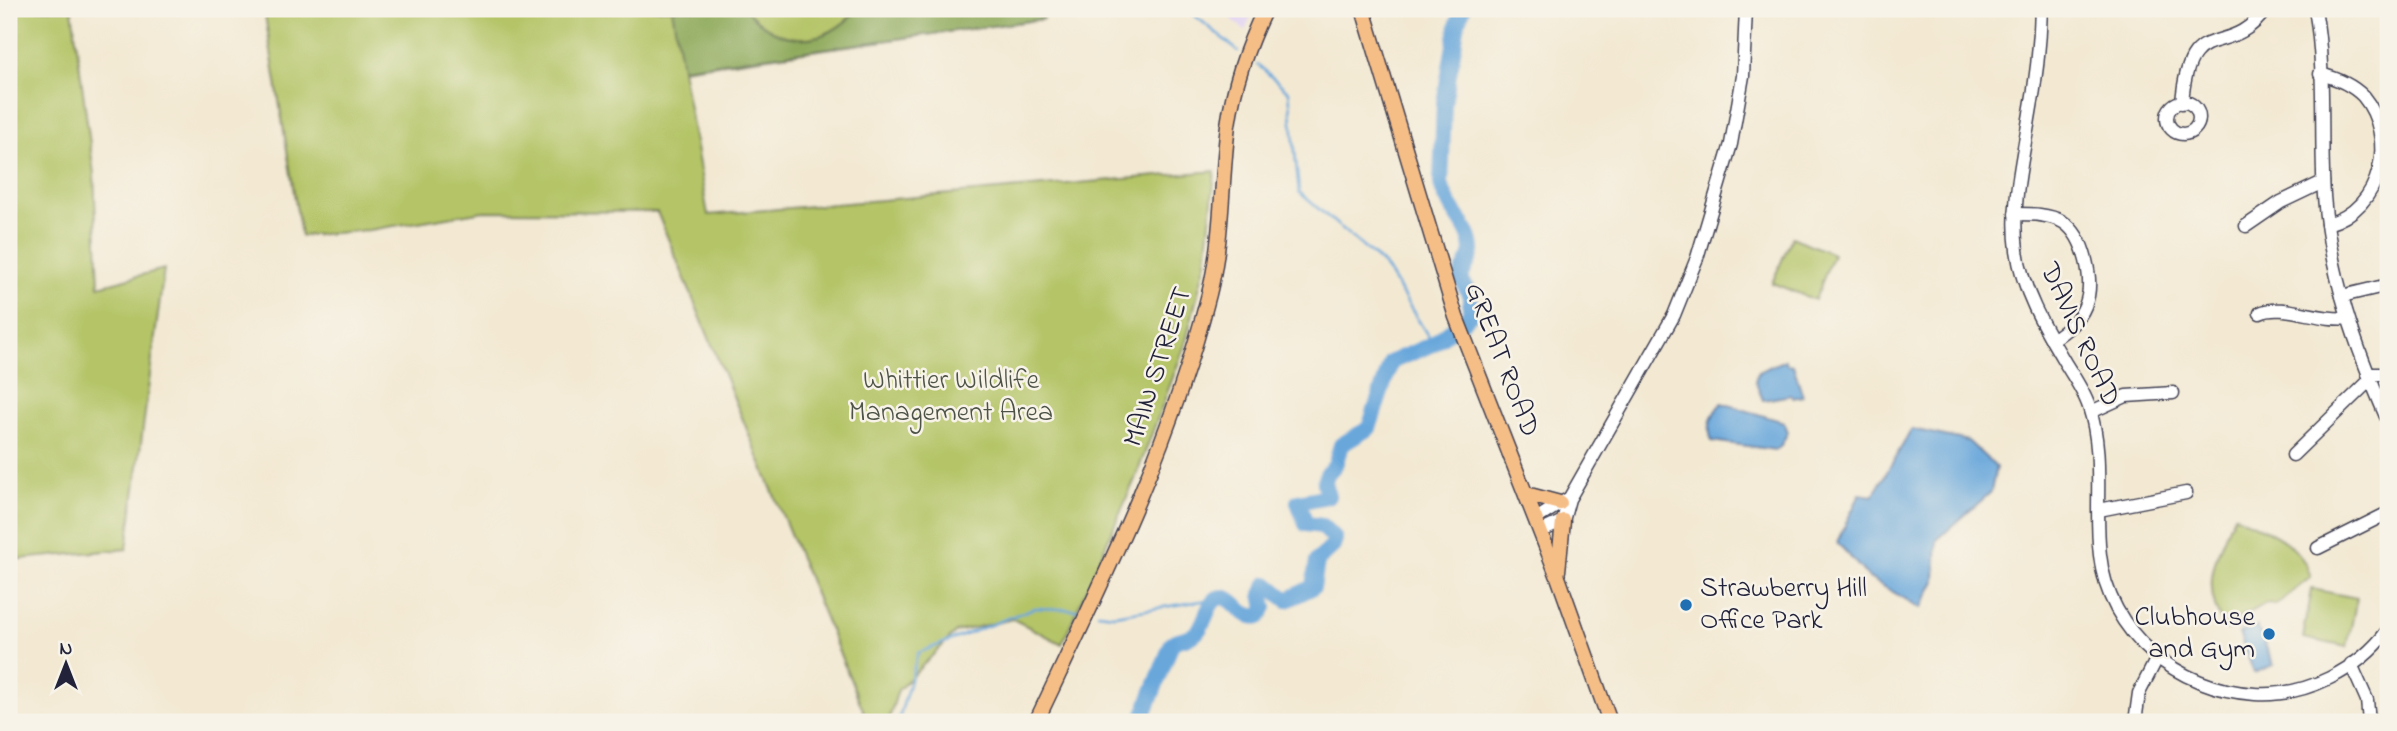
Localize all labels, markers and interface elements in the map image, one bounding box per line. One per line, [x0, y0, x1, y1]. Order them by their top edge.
street label: DAVIS ROAD [2027, 255, 2130, 414]
street label: GREAT ROAD [1453, 277, 1549, 443]
street label: MAIN STREET [1114, 282, 1204, 452]
park label: Whittier Wildlife Management Area [849, 361, 1053, 434]
place label: Strawberry Hill Office Park [1700, 569, 1867, 642]
marker: Strawberry Hill Office Park [1678, 597, 1694, 613]
place label: Clubhouse and Gym [2134, 598, 2255, 671]
marker: Clubhouse and Gym [2261, 626, 2277, 642]
north arrow [32, 630, 102, 700]
text: N [60, 636, 73, 663]

